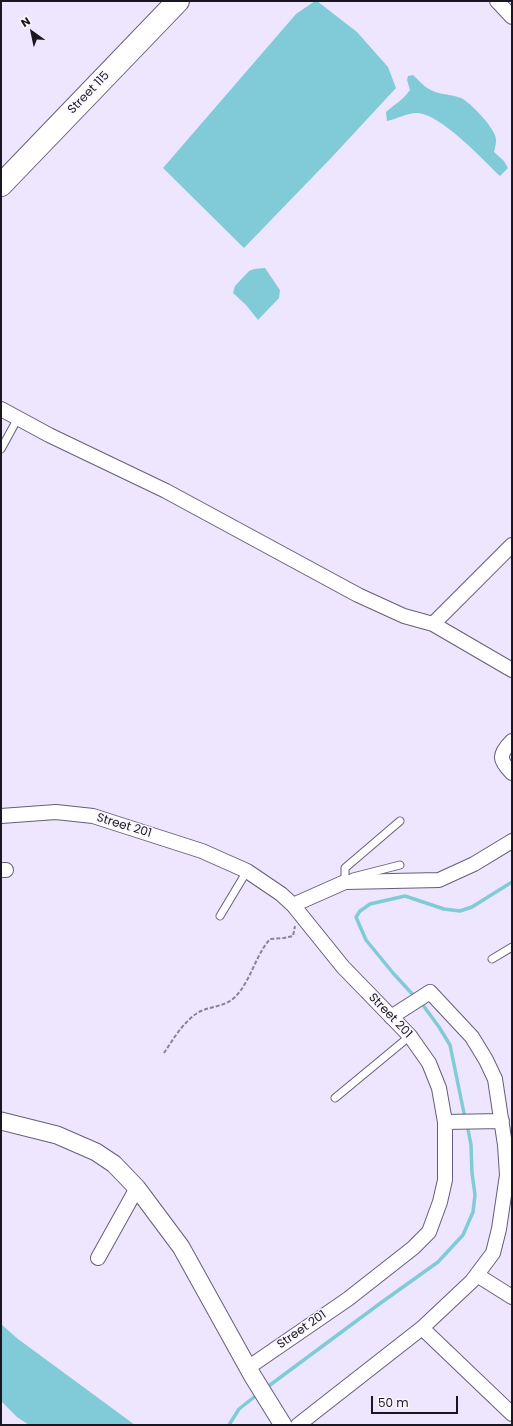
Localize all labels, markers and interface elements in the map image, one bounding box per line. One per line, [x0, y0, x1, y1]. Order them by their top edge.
north arrow [12, 12, 52, 52]
text: N [18, 13, 33, 31]
street label: Street 115 [65, 69, 113, 117]
street label: Street 201 [95, 811, 153, 841]
street label: Street 201 [365, 991, 415, 1041]
street label: Street 201 [275, 1308, 329, 1352]
scale bar [373, 1388, 460, 1414]
text: 50 m [378, 1394, 409, 1411]

